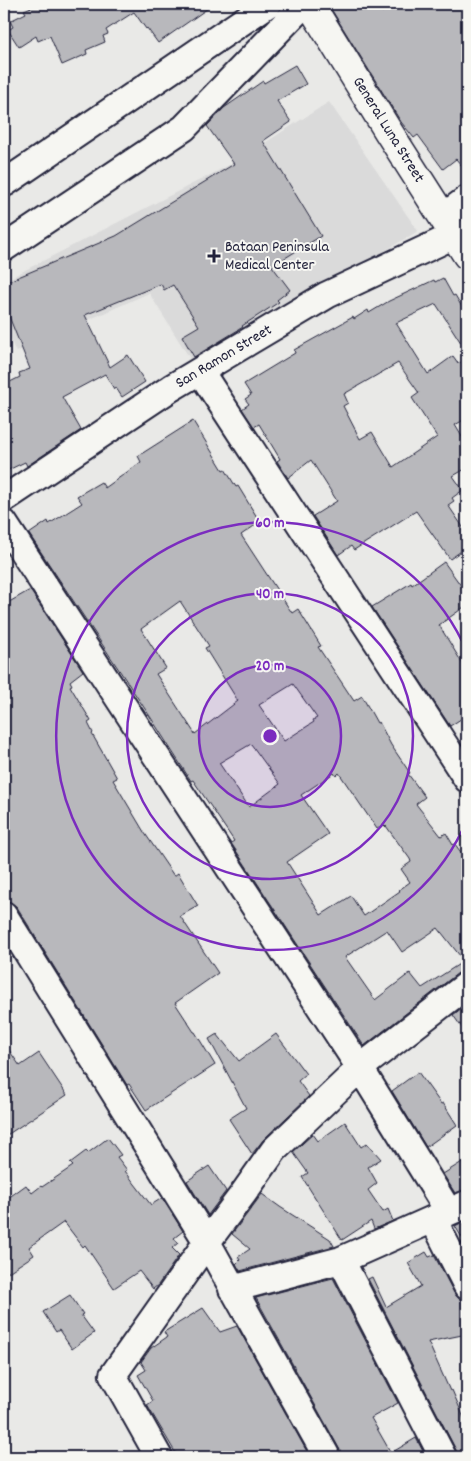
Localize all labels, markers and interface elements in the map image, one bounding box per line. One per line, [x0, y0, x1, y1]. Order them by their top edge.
street label: General Luna Street [346, 72, 430, 188]
place label: Bataan Peninsula Medical Center [225, 236, 330, 277]
marker: Bataan Peninsula Medical Center [207, 249, 221, 263]
street label: San Ramon Street [171, 319, 277, 395]
text: 60 m [255, 513, 285, 535]
text: 40 m [256, 584, 284, 606]
text: 20 m [256, 656, 284, 678]
centre of rings [261, 727, 279, 745]

